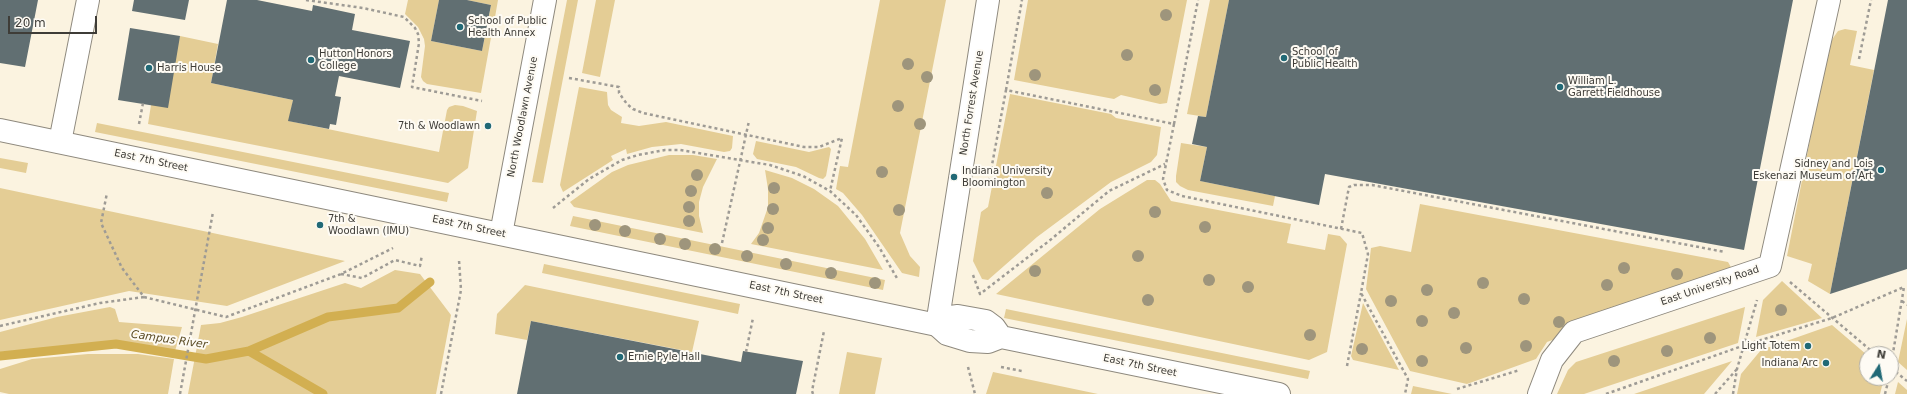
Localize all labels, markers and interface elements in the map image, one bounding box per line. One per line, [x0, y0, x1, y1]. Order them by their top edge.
scale bar [10, 8, 99, 34]
place label: School of Public Health Annex [468, 15, 547, 38]
text: 20 m [15, 16, 46, 30]
marker: School of Public Health Annex [455, 22, 465, 32]
place label: School of Public Health [1292, 46, 1358, 70]
place label: Hutton Honors College [319, 48, 392, 72]
street label: North Forrest Avenue [958, 50, 986, 156]
marker: School of Public Health [1279, 53, 1289, 63]
marker: Hutton Honors College [306, 55, 316, 65]
street label: North Woodlawn Avenue [505, 56, 541, 178]
place label: Harris House [157, 62, 221, 74]
marker: Harris House [144, 63, 154, 73]
place label: William L. Garrett Fieldhouse [1568, 75, 1660, 98]
marker: William L. Garrett Fieldhouse [1555, 82, 1565, 92]
place label: 7th & Woodlawn [398, 120, 480, 132]
marker: 7th & Woodlawn [483, 121, 493, 131]
street label: East 7th Street [113, 147, 189, 175]
place label: Sidney and Lois Eskenazi Museum of Art [1753, 158, 1873, 182]
place label: Indiana University Bloomington [962, 165, 1053, 188]
marker: Sidney and Lois Eskenazi Museum of Art [1876, 165, 1886, 175]
marker: Indiana University Bloomington [949, 172, 959, 182]
place label: 7th & Woodlawn (IMU) [328, 213, 409, 236]
street label: East 7th Street [431, 213, 507, 241]
marker: 7th & Woodlawn (IMU) [315, 220, 325, 230]
street label: East University Road [1659, 263, 1761, 309]
street label: East 7th Street [748, 279, 824, 307]
water label: Campus River [130, 328, 208, 352]
place label: Light Totem [1742, 340, 1800, 352]
marker: Light Totem [1803, 341, 1813, 351]
north arrow [1859, 346, 1899, 386]
text: N [1875, 347, 1887, 362]
place label: Ernie Pyle Hall [628, 351, 700, 363]
marker: Ernie Pyle Hall [615, 352, 625, 362]
street label: East 7th Street [1102, 352, 1178, 380]
place label: Indiana Arc [1762, 357, 1818, 369]
marker: Indiana Arc [1821, 358, 1831, 368]

